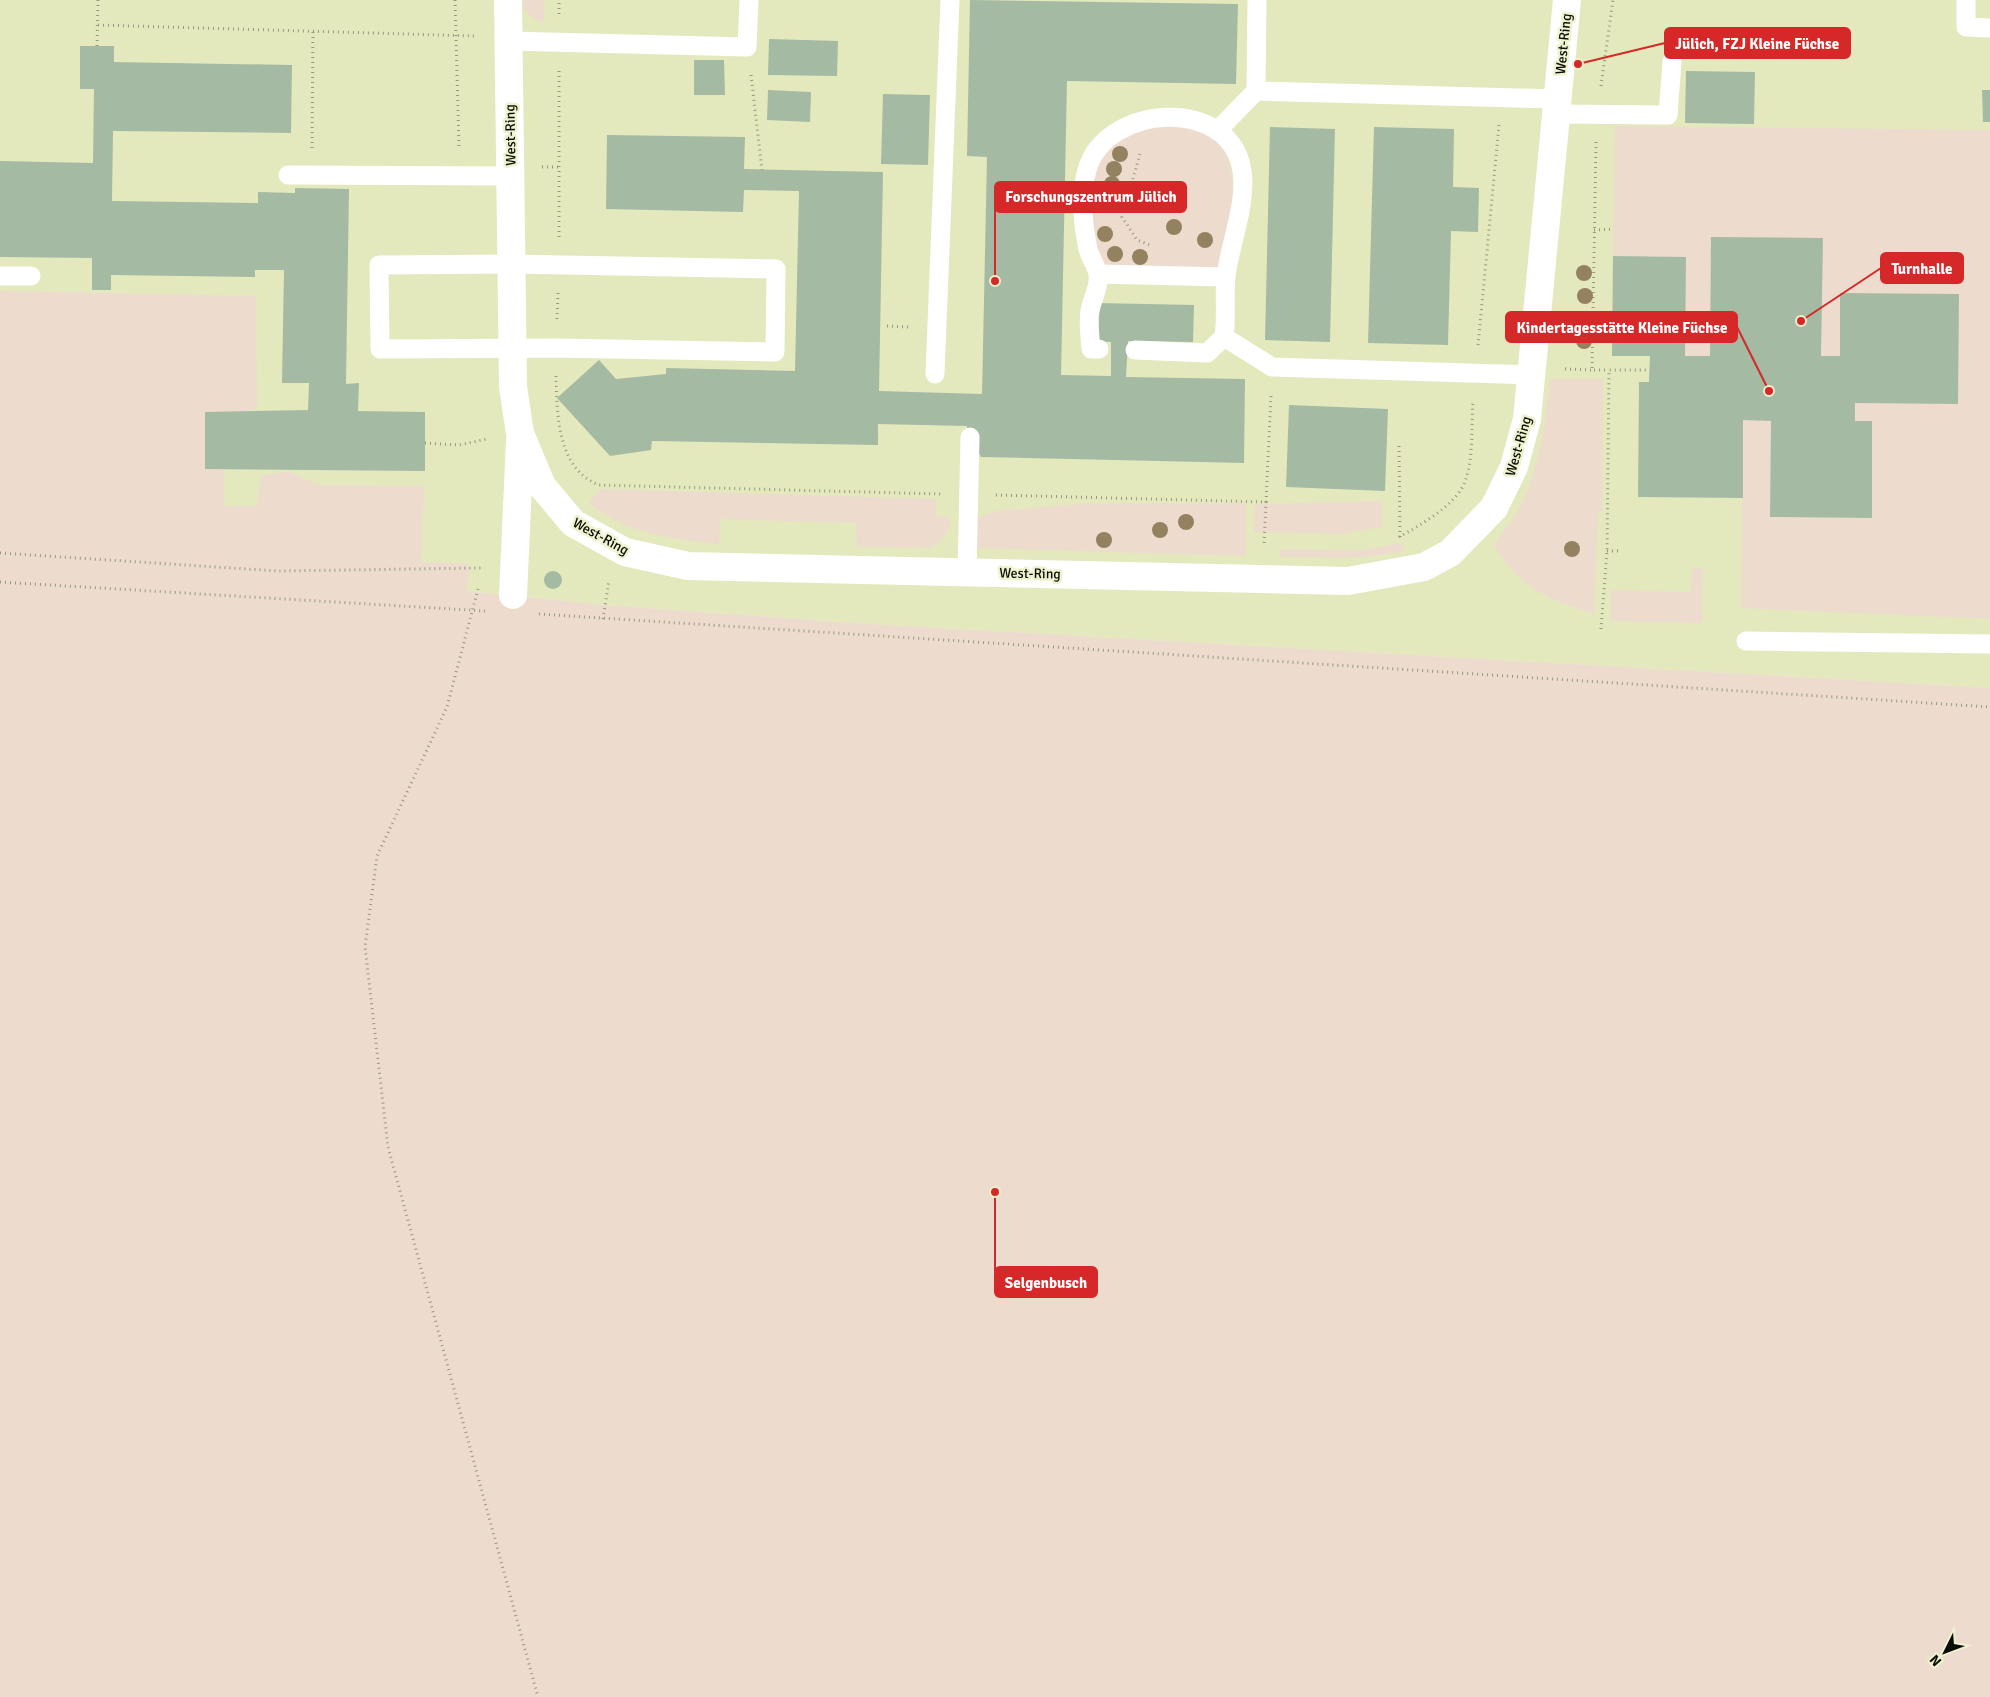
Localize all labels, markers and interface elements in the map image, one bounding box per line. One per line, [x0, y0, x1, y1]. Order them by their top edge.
street label: West-Ring [1552, 13, 1575, 76]
callout: Jülich, FZJ Kleine Füchse [1665, 28, 1850, 58]
text: Jülich, FZJ Kleine Füchse [1675, 35, 1839, 53]
street label: West-Ring [501, 104, 520, 166]
callout: Forschungszentrum Jülich [995, 182, 1186, 212]
text: Forschungszentrum Jülich [1005, 188, 1177, 206]
callout: Turnhalle [1881, 253, 1963, 283]
text: Turnhalle [1891, 260, 1953, 278]
callout: Kindertagesstätte Kleine Füchse [1506, 312, 1737, 342]
text: Kindertagesstätte Kleine Füchse [1517, 319, 1727, 337]
street label: West-Ring [1502, 414, 1535, 478]
street label: West-Ring [570, 514, 632, 559]
street label: West-Ring [999, 564, 1061, 583]
callout: Selgenbusch [995, 1267, 1097, 1297]
text: Selgenbusch [1005, 1274, 1087, 1292]
north arrow [1920, 1627, 1970, 1677]
text: N [1926, 1651, 1945, 1670]

